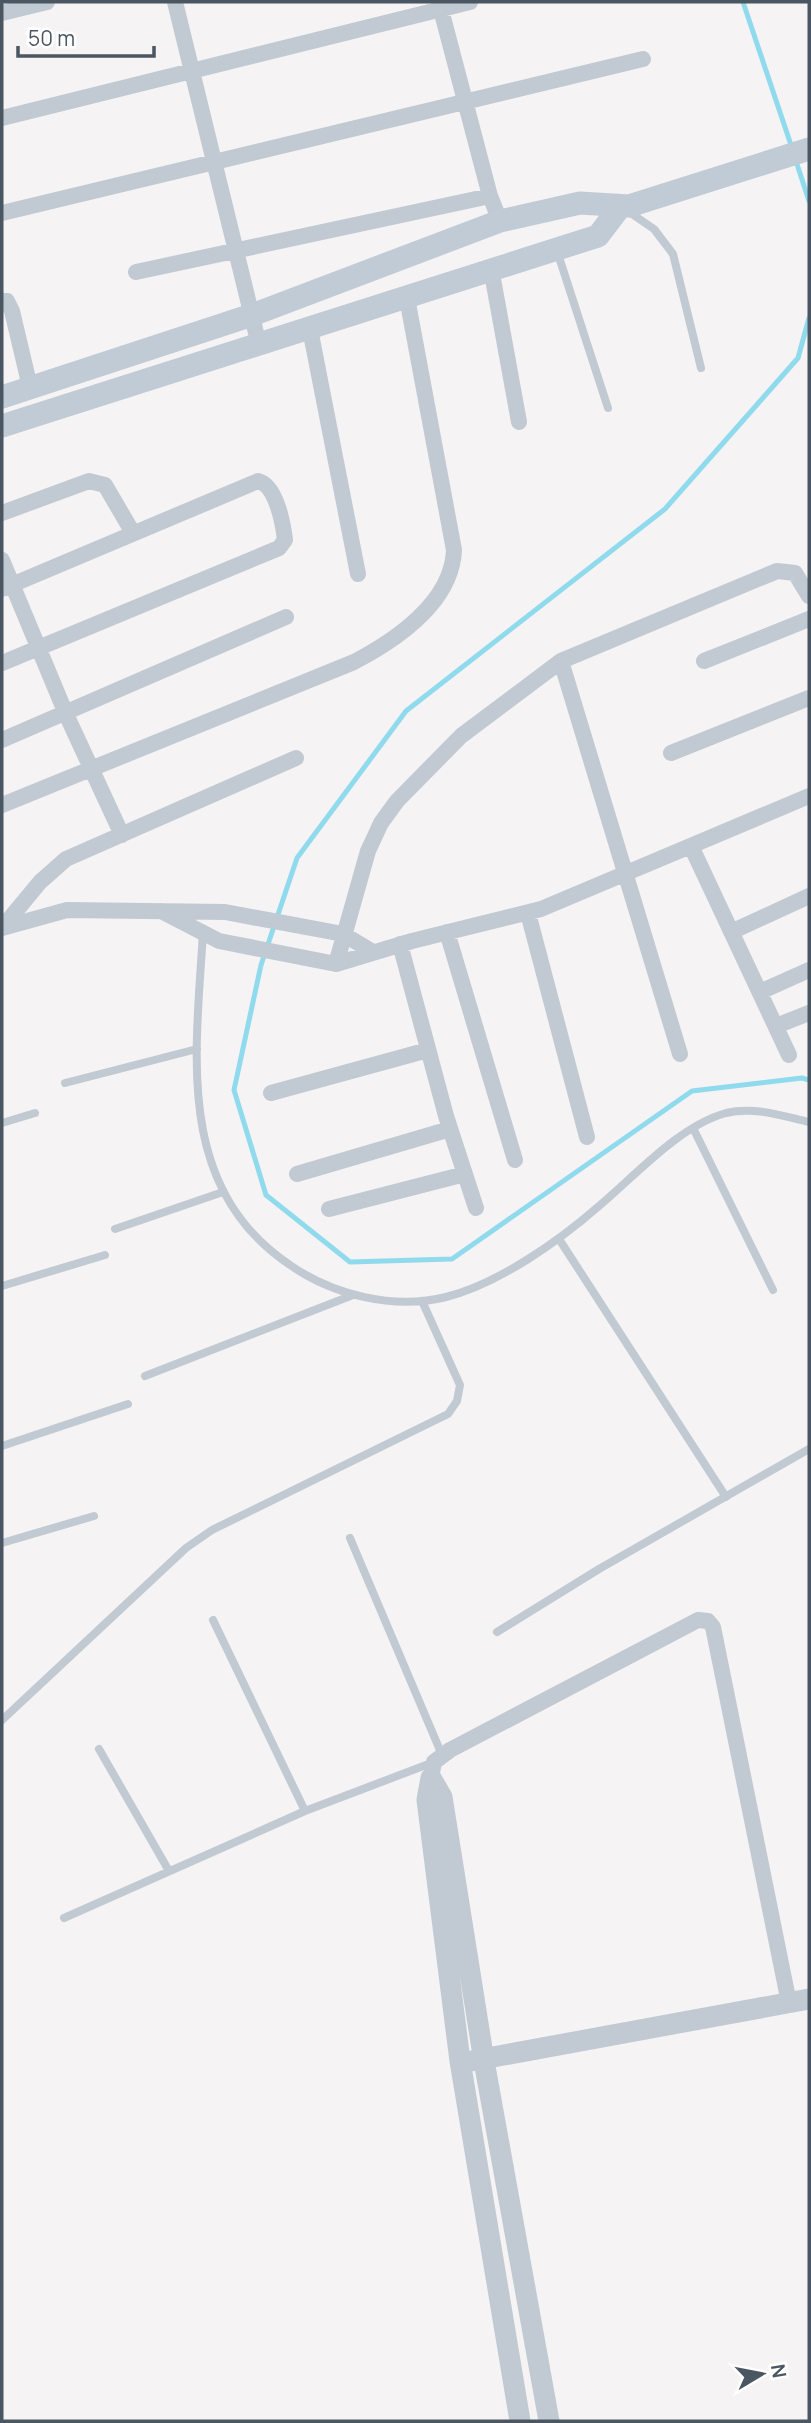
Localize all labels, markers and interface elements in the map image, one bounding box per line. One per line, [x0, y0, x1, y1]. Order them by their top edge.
scale bar [18, 14, 154, 58]
text: 50 m [28, 24, 75, 52]
north arrow [727, 2339, 797, 2409]
text: N [765, 2362, 793, 2380]

